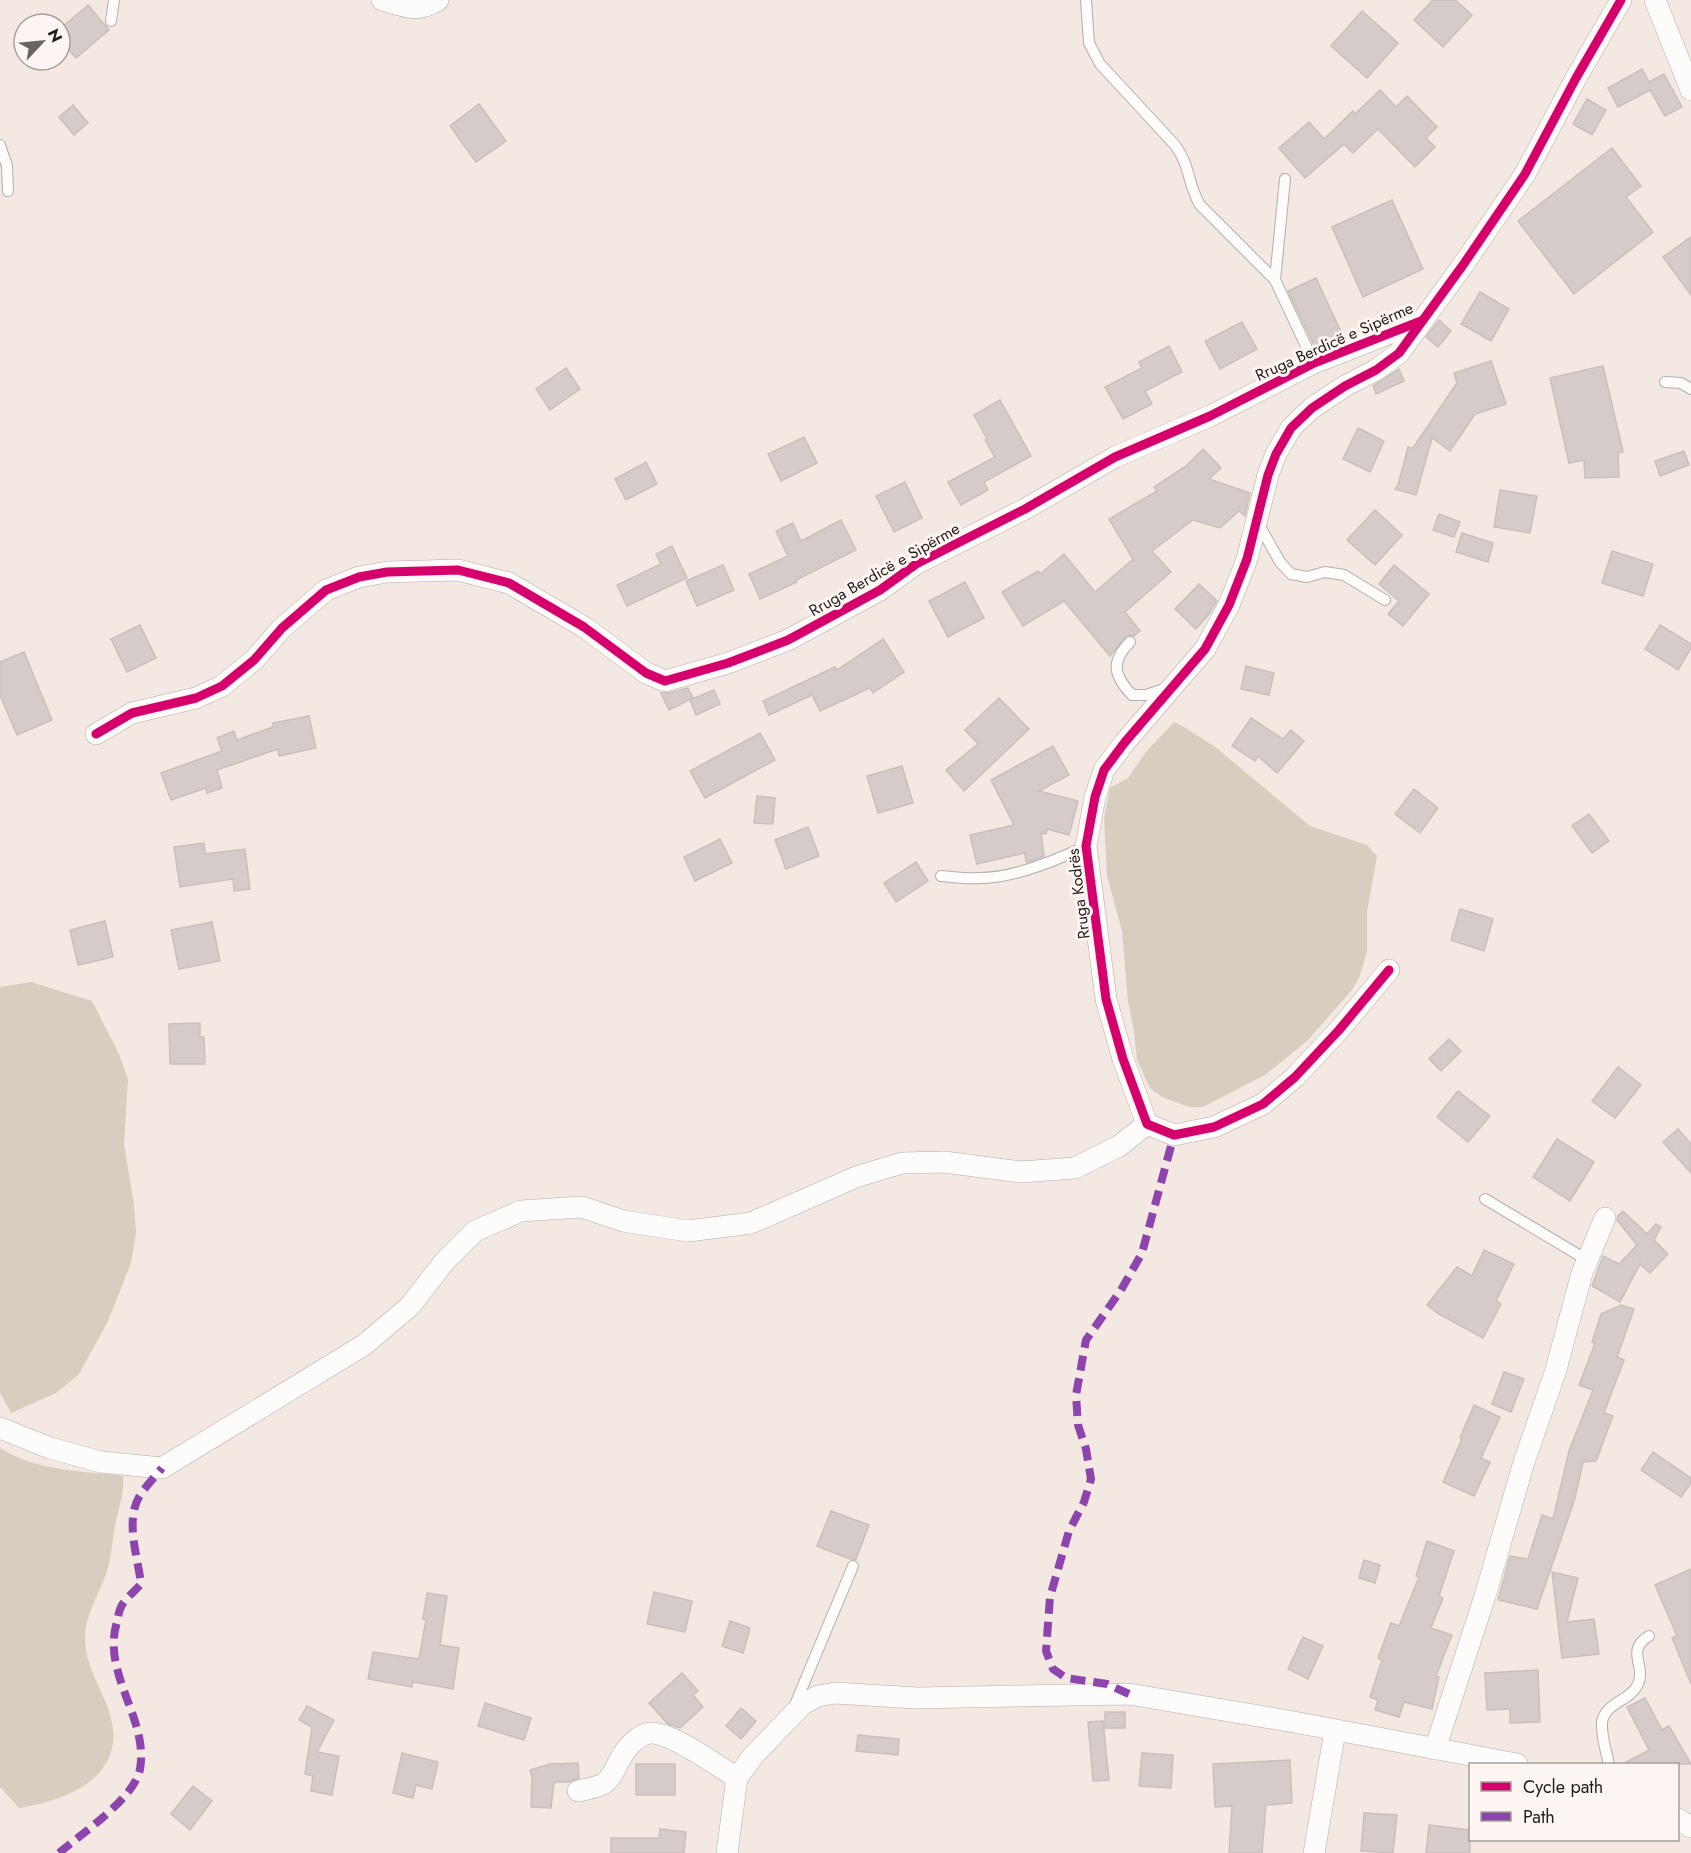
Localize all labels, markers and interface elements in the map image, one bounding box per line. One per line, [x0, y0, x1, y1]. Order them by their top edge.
north arrow [12, 12, 72, 72]
text: N [42, 25, 68, 46]
street label: Rruga Berdicë e Sipërme [1252, 296, 1417, 387]
street label: Rruga Berdicë e Sipërme [805, 517, 964, 622]
street label: Rruga Kodrës [1062, 847, 1095, 940]
legend [1469, 1763, 1679, 1841]
text: Cycle path [1523, 1774, 1603, 1800]
text: Path [1523, 1804, 1555, 1830]

